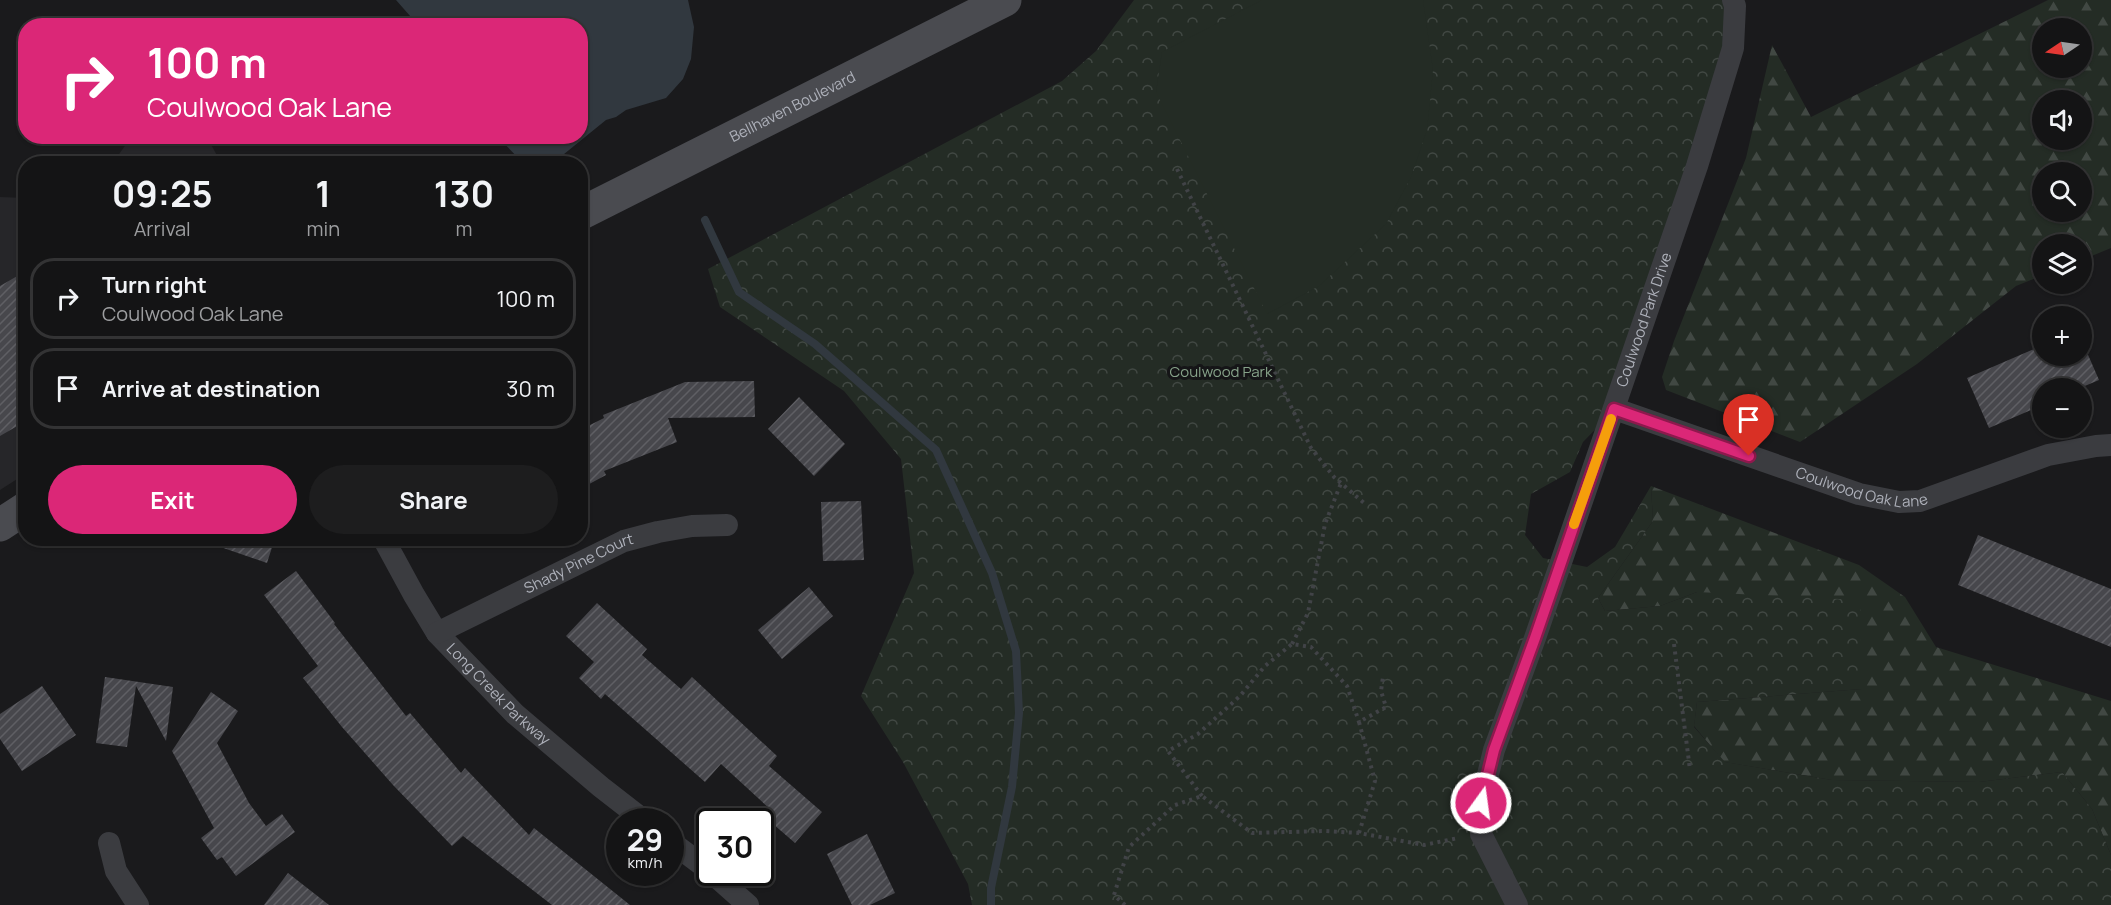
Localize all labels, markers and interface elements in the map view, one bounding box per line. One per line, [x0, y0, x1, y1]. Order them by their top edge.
north arrow [2032, 18, 2092, 78]
map controls [2032, 18, 2092, 438]
text: 100 m [147, 33, 267, 91]
icon: right [48, 42, 126, 120]
street label: Bellhaven Boulevard [726, 66, 859, 147]
text: Coulwood Oak Lane [147, 88, 392, 125]
button: sound [2032, 90, 2092, 150]
button: search [2032, 162, 2092, 222]
text: 09:25 [112, 169, 213, 218]
text: 1 [315, 169, 331, 218]
text: 130 [434, 169, 494, 218]
text: Arrival [134, 215, 191, 242]
text: min [307, 215, 340, 242]
text: m [456, 215, 472, 242]
button: layers [2032, 234, 2092, 294]
street label: Coulwood Park Drive [1611, 249, 1677, 390]
text: Turn right [102, 270, 207, 300]
icon: right [51, 282, 84, 315]
text: 100 m [497, 284, 555, 314]
text: Coulwood Oak Lane [102, 300, 283, 327]
button: + [2032, 306, 2092, 366]
park label: Coulwood Park [1170, 361, 1273, 382]
icon: arrive [51, 372, 84, 405]
text: Arrive at destination [102, 374, 320, 404]
text: 30 m [506, 374, 555, 404]
button: − [2032, 378, 2092, 438]
pin [1723, 394, 1774, 456]
icon: arrive [1732, 403, 1765, 436]
street label: Coulwood Oak Lane [1793, 462, 1931, 512]
button: Exit [48, 465, 297, 534]
button: Share [309, 465, 558, 534]
street label: Shady Pine Court [520, 528, 636, 599]
street label: Long Creek Parkway [442, 638, 555, 750]
position arrow [1449, 771, 1513, 835]
speed limit sign: 30 [696, 808, 774, 886]
text: 29 [627, 819, 663, 860]
text: km/h [628, 852, 662, 873]

